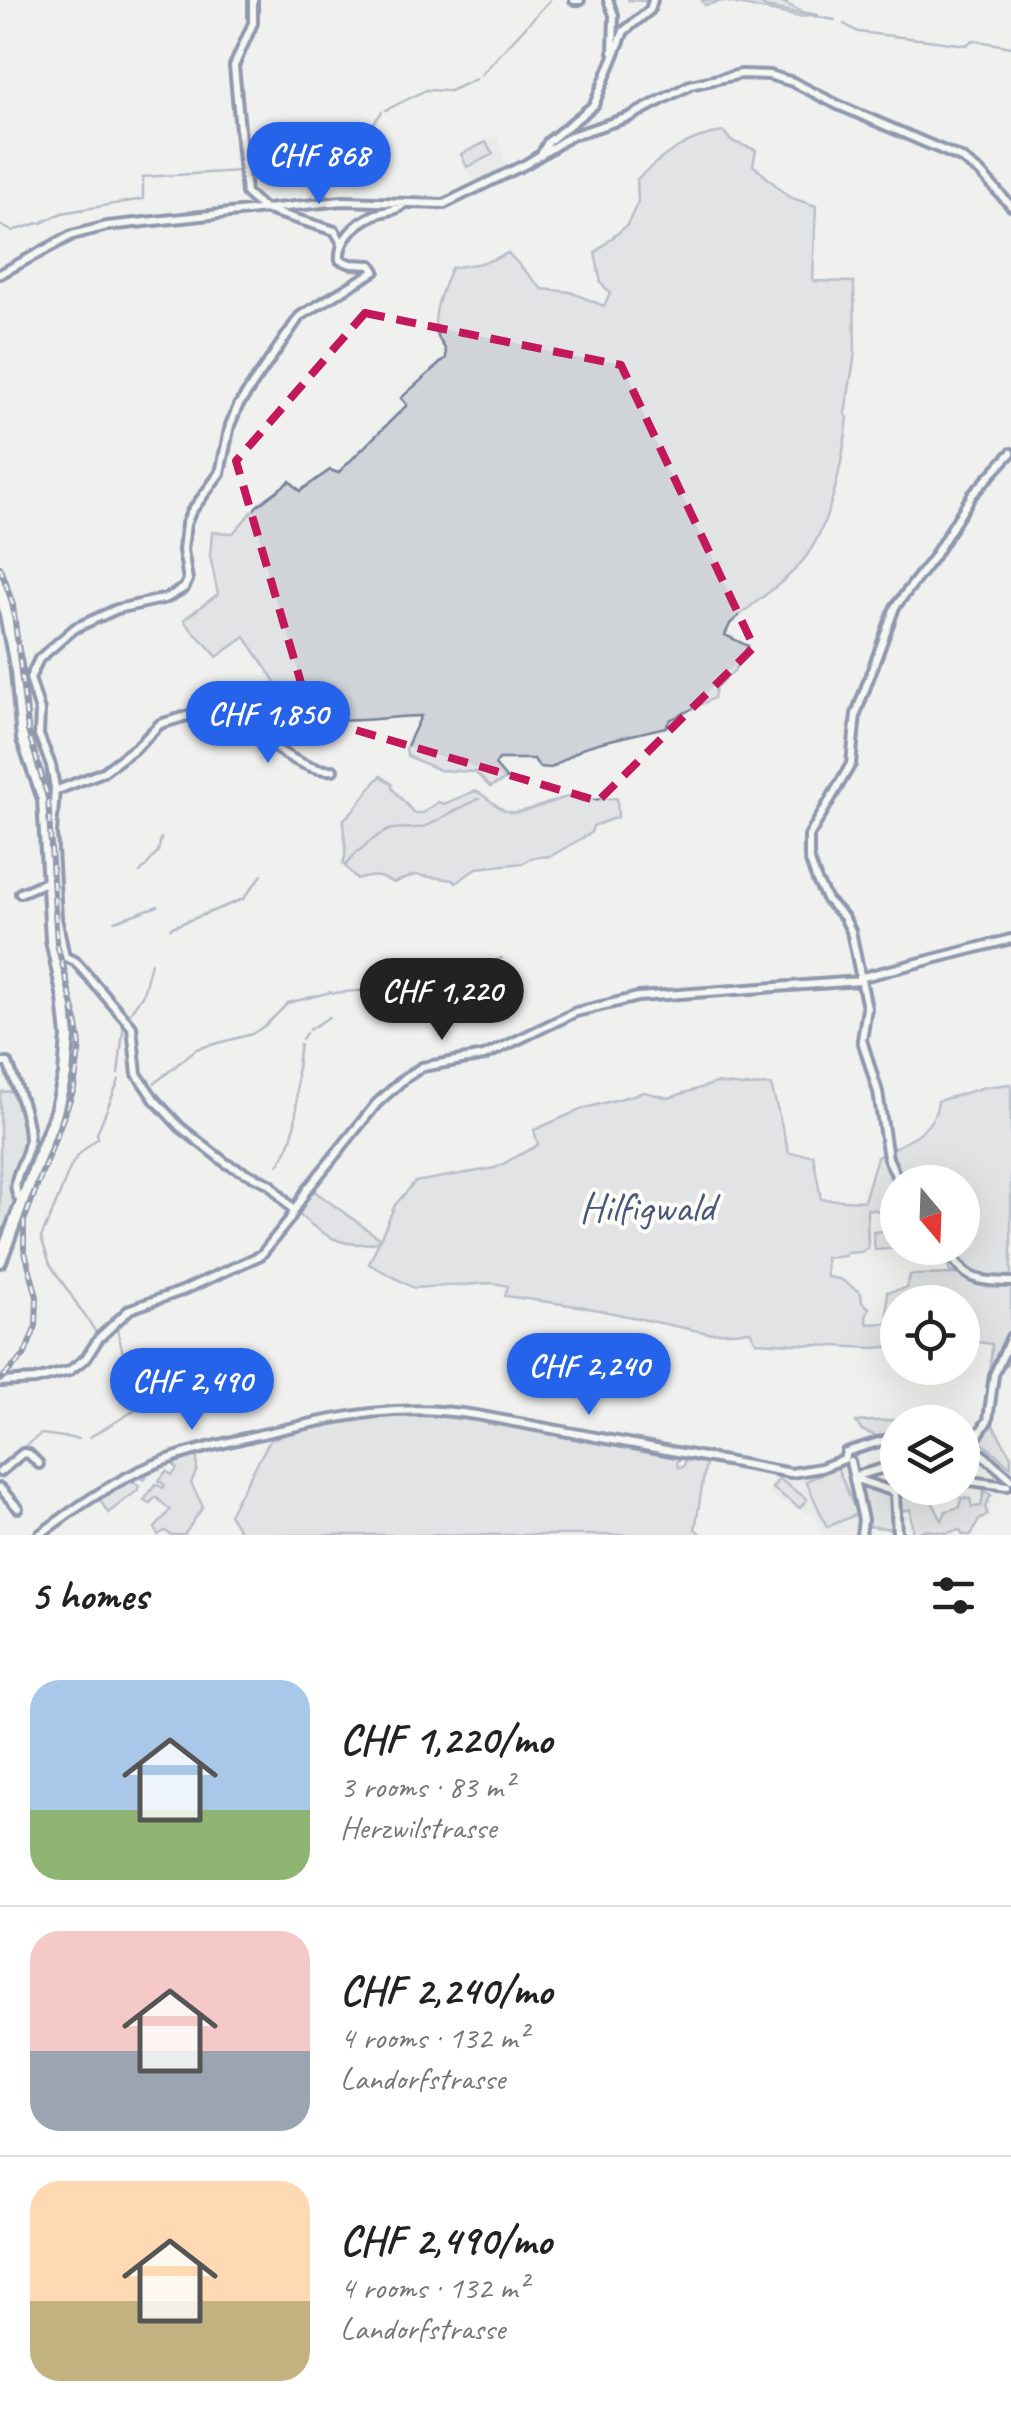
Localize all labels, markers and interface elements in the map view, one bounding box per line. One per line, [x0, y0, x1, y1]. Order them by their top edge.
pin: CHF 868 [227, 122, 411, 207]
text: CHF 868 [269, 134, 369, 175]
pin: CHF 1,850 [154, 681, 382, 766]
text: CHF 1,850 [208, 693, 328, 734]
pin: CHF 1,220 [328, 958, 556, 1043]
text: CHF 1,220 [382, 970, 502, 1011]
north arrow [880, 1165, 980, 1265]
map controls [880, 1165, 980, 1505]
park label: Hilfigwald [579, 1181, 721, 1234]
button: locate [880, 1285, 980, 1385]
pin: CHF 2,240 [475, 1333, 703, 1418]
text: CHF 2,240 [529, 1345, 649, 1386]
pin: CHF 2,490 [78, 1348, 306, 1433]
text: CHF 2,490 [132, 1360, 252, 1401]
button: layers [880, 1405, 980, 1505]
icon: filters [926, 1568, 981, 1623]
text: 5 homes [30, 1569, 148, 1622]
text: CHF 1,220/mo [340, 1713, 552, 1766]
icon: home [110, 1720, 230, 1840]
text: 3 rooms · 83 m² [340, 1766, 513, 1807]
text: Herzwilstrasse [340, 1807, 496, 1848]
text: CHF 2,240/mo [340, 1964, 552, 2017]
icon: home [110, 1971, 230, 2091]
text: 4 rooms · 132 m² [340, 2017, 527, 2058]
text: Landorfstrasse [340, 2058, 505, 2099]
text: CHF 2,490/mo [340, 2214, 551, 2267]
icon: home [110, 2221, 230, 2341]
text: 4 rooms · 132 m² [340, 2267, 527, 2308]
text: Landorfstrasse [340, 2308, 505, 2349]

